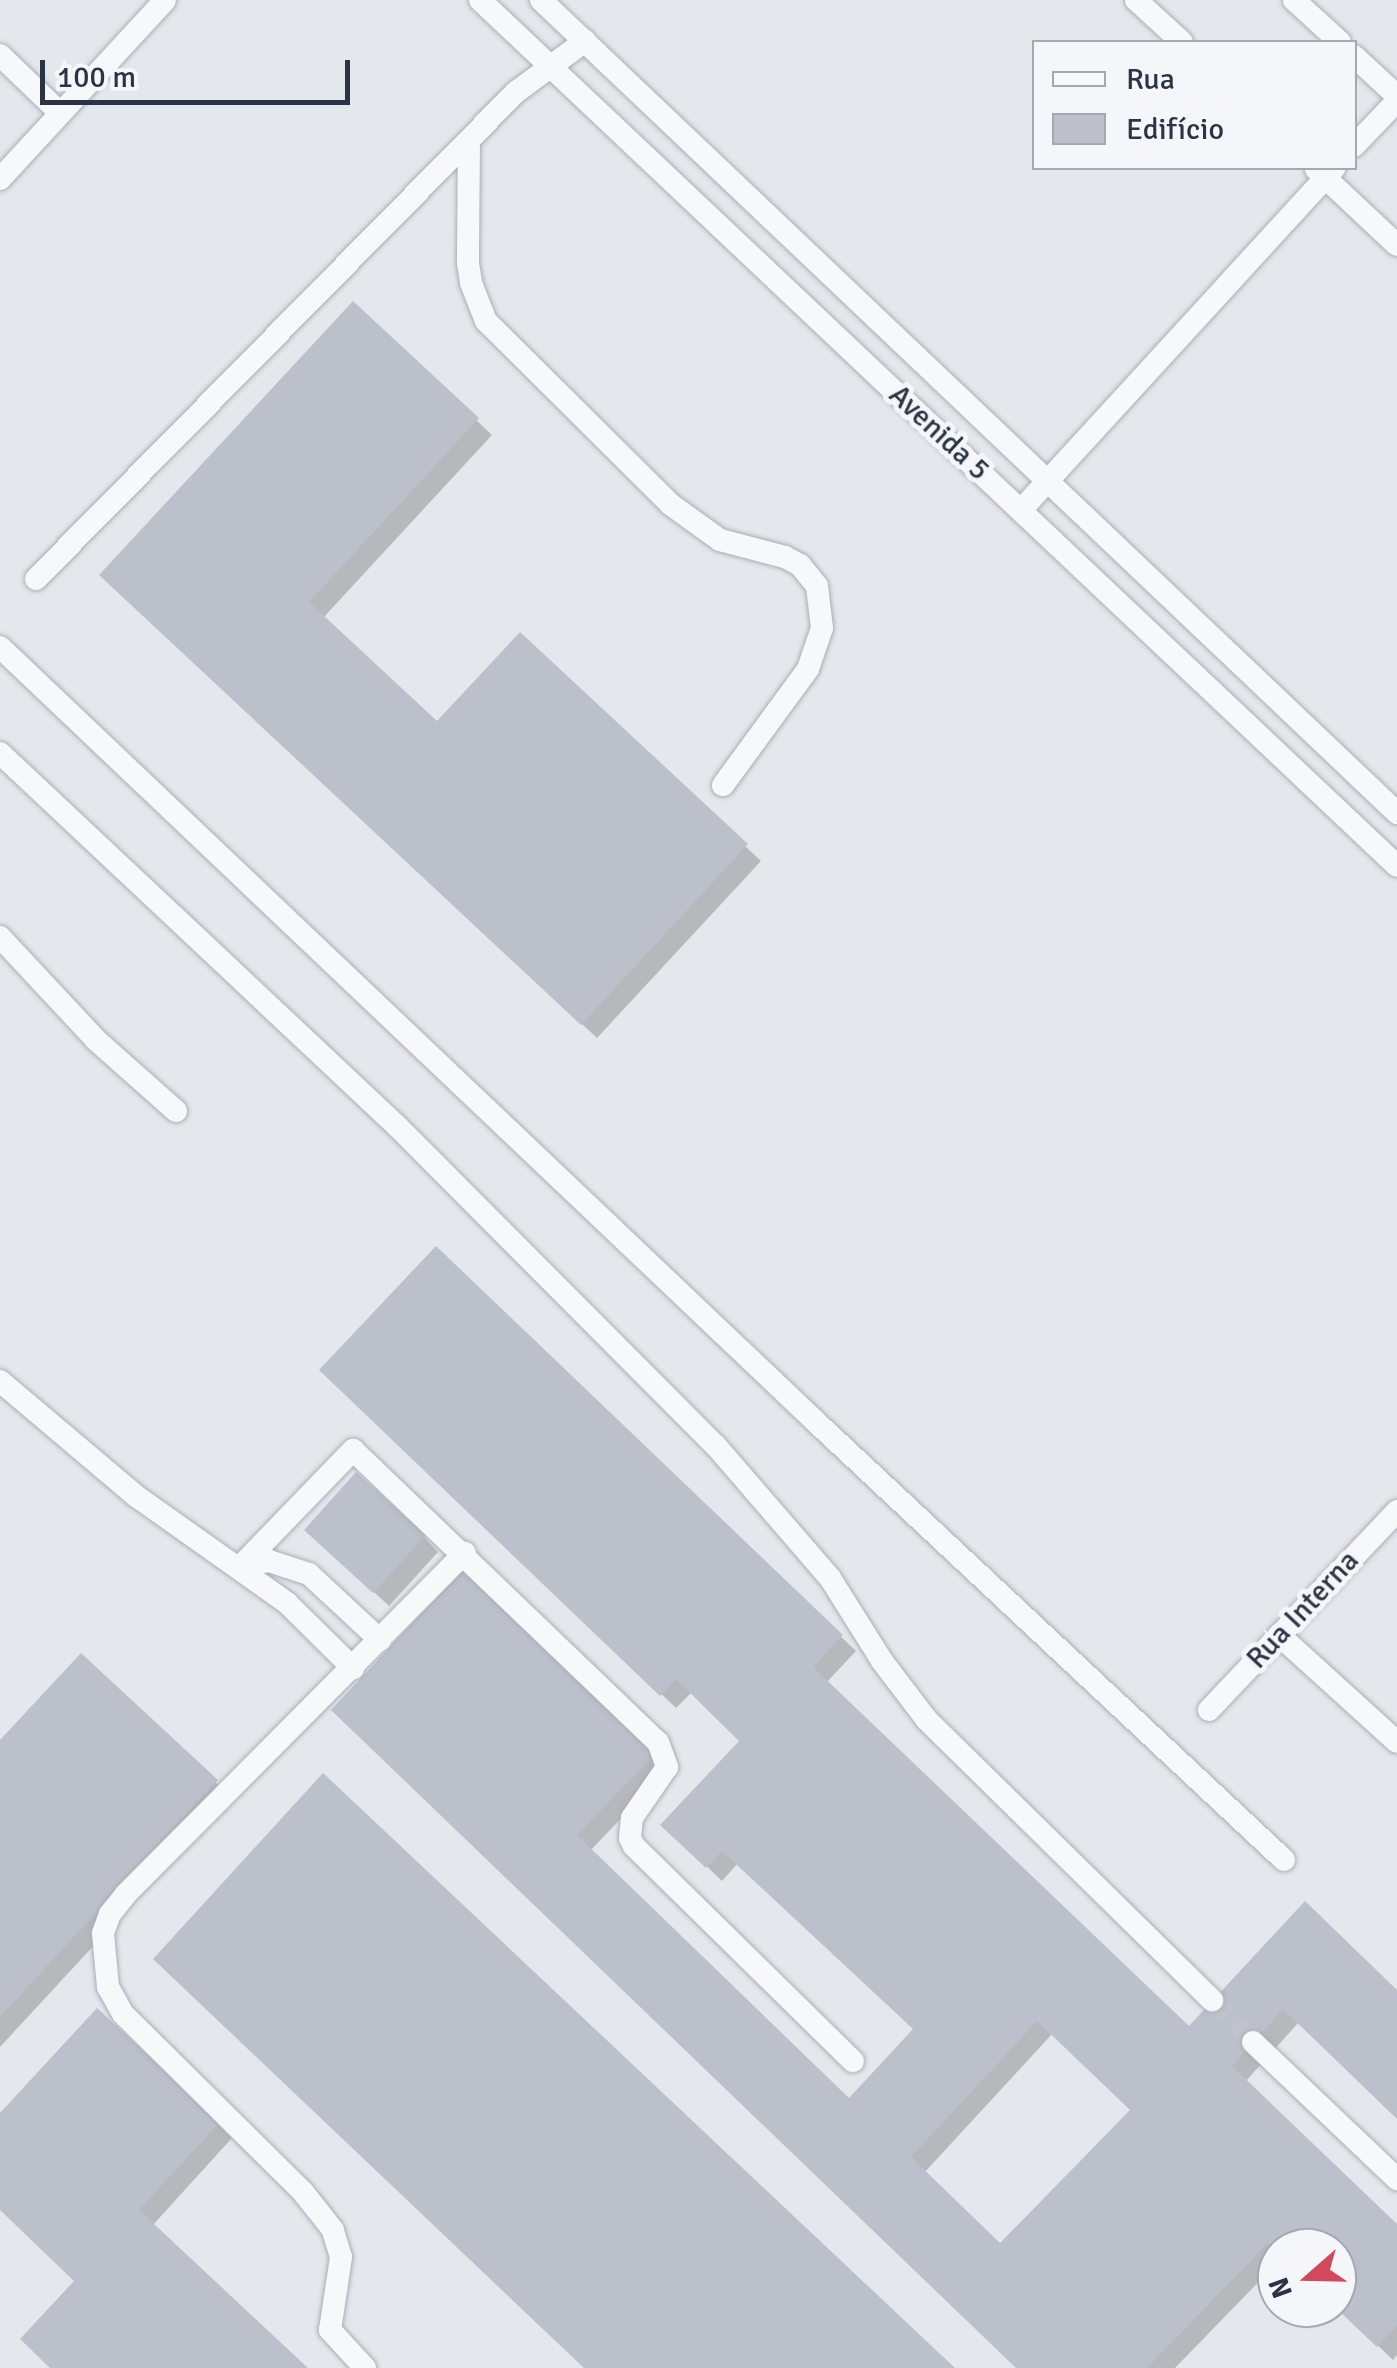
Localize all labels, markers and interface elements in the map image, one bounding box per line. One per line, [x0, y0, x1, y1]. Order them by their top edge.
scale bar [45, 40, 355, 102]
legend [1032, 40, 1357, 170]
text: 100 m [57, 59, 136, 96]
text: Rua [1126, 61, 1175, 98]
text: Edifício [1126, 111, 1224, 148]
street label: Avenida 5 [881, 377, 997, 489]
street label: Rua Interna [1239, 1543, 1367, 1677]
north arrow [1257, 2228, 1357, 2328]
text: N [1261, 2273, 1300, 2303]

